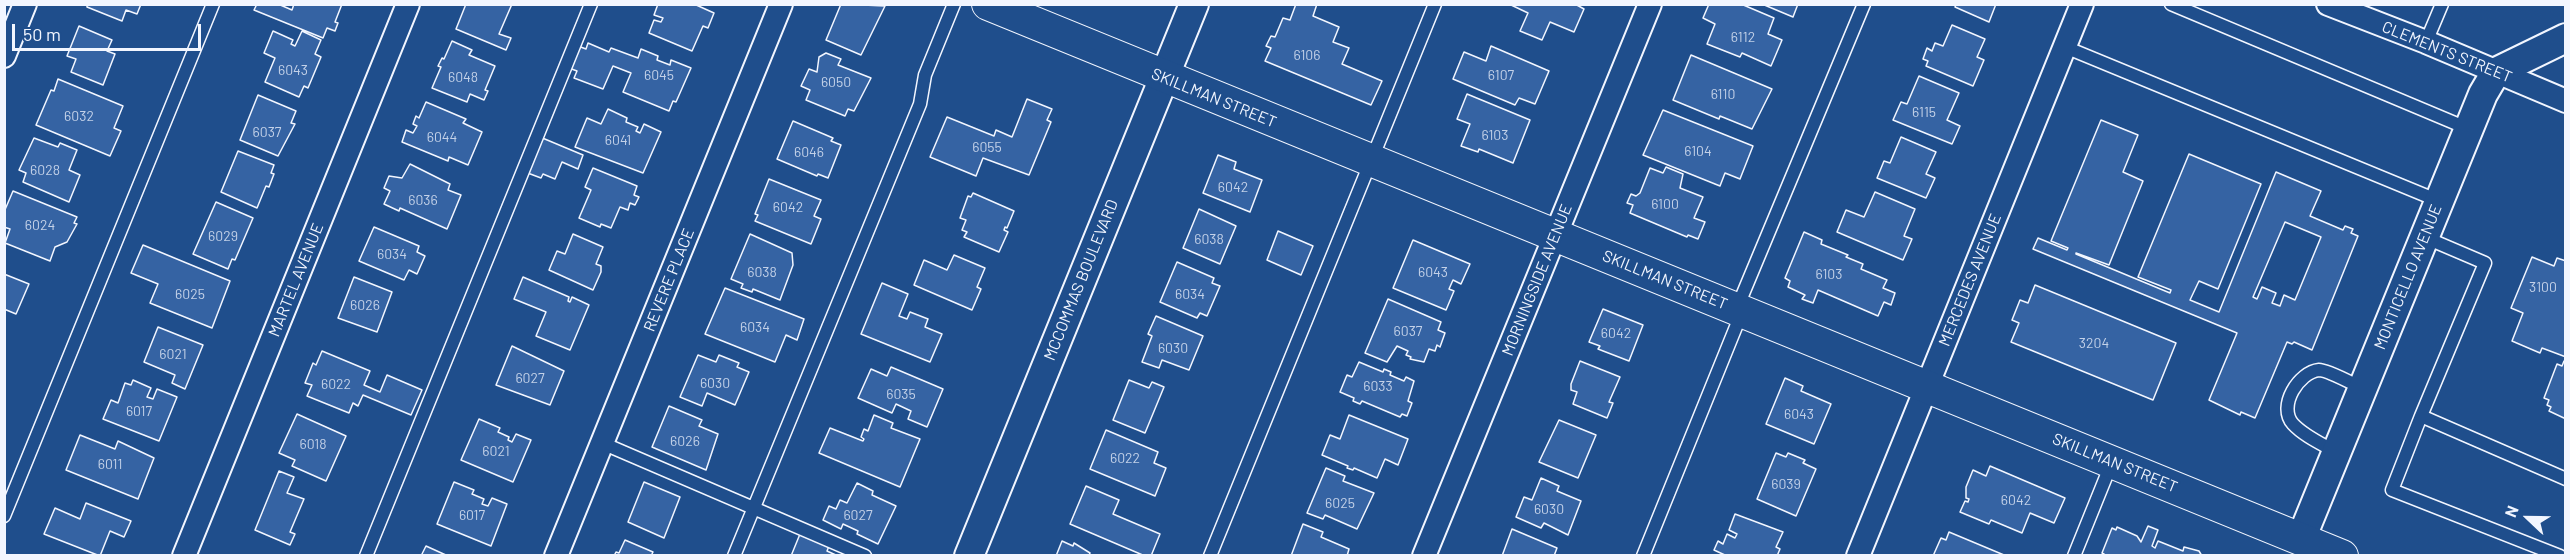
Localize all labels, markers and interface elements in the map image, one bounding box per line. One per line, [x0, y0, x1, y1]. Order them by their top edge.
scale bar [15, 12, 204, 50]
street label: CLEMENTS STREET [2379, 17, 2515, 87]
text: 50 m [23, 23, 61, 45]
house number: 6112 [1731, 29, 1755, 45]
house number: 6106 [1294, 47, 1320, 63]
house number: 6043 [278, 62, 308, 78]
street label: SKILLMAN STREET [1149, 64, 1279, 132]
house number: 6045 [644, 67, 674, 83]
house number: 6107 [1488, 67, 1514, 83]
house number: 6048 [448, 69, 478, 85]
house number: 6050 [821, 74, 851, 90]
house number: 6110 [1711, 86, 1735, 102]
house number: 6115 [1912, 104, 1936, 120]
house number: 6032 [64, 108, 94, 124]
house number: 6037 [253, 124, 281, 140]
house number: 6103 [1482, 127, 1508, 143]
house number: 6044 [427, 129, 457, 145]
house number: 6041 [605, 132, 631, 148]
house number: 6055 [972, 139, 1002, 155]
house number: 6104 [1684, 143, 1712, 159]
house number: 6046 [794, 144, 824, 160]
house number: 6028 [30, 162, 60, 178]
house number: 6042 [1218, 179, 1248, 195]
house number: 6036 [408, 192, 438, 208]
house number: 6100 [1651, 196, 1679, 212]
street label: MCCOMMAS BOULEVARD [1040, 197, 1122, 363]
house number: 6042 [773, 199, 803, 215]
street label: MORNINGSIDE AVENUE [1498, 201, 1576, 359]
street label: MONTICELLO AVENUE [2370, 202, 2446, 352]
street label: MERCEDES AVENUE [1935, 211, 2005, 349]
house number: 6024 [25, 217, 55, 233]
street label: MARTEL AVENUE [264, 220, 328, 340]
street label: REVERE PLACE [640, 226, 698, 334]
house number: 6029 [208, 228, 238, 244]
house number: 6038 [1194, 231, 1224, 247]
house number: 6034 [377, 246, 407, 262]
street label: SKILLMAN STREET [1600, 246, 1730, 314]
house number: 6038 [747, 264, 777, 280]
house number: 6043 [1418, 264, 1448, 280]
house number: 6103 [1816, 266, 1842, 282]
house number: 3100 [2529, 279, 2557, 295]
house number: 6025 [175, 286, 205, 302]
house number: 6034 [1175, 286, 1205, 302]
house number: 6026 [350, 297, 380, 313]
house number: 6034 [740, 319, 770, 335]
house number: 6037 [1394, 323, 1422, 339]
house number: 6042 [1601, 325, 1631, 341]
house number: 3204 [2079, 335, 2109, 351]
house number: 6030 [1158, 340, 1188, 356]
house number: 6021 [159, 346, 187, 362]
house number: 6027 [515, 370, 545, 386]
house number: 6030 [700, 375, 730, 391]
house number: 6022 [321, 376, 351, 392]
house number: 6033 [1363, 378, 1393, 394]
house number: 6035 [886, 386, 916, 402]
house number: 6017 [126, 403, 152, 419]
house number: 6043 [1784, 406, 1814, 422]
street label: SKILLMAN STREET [2050, 429, 2180, 497]
house number: 6026 [670, 433, 700, 449]
house number: 6018 [300, 436, 326, 452]
house number: 6021 [482, 443, 510, 459]
house number: 6022 [1110, 450, 1140, 466]
house number: 6011 [98, 456, 122, 472]
house number: 6039 [1771, 476, 1801, 492]
north arrow [2498, 488, 2558, 548]
house number: 6042 [2001, 492, 2031, 508]
house number: 6025 [1325, 495, 1355, 511]
house number: 6030 [1534, 501, 1564, 517]
text: N [2500, 503, 2522, 520]
house number: 6017 [459, 507, 485, 523]
house number: 6027 [843, 507, 873, 523]

